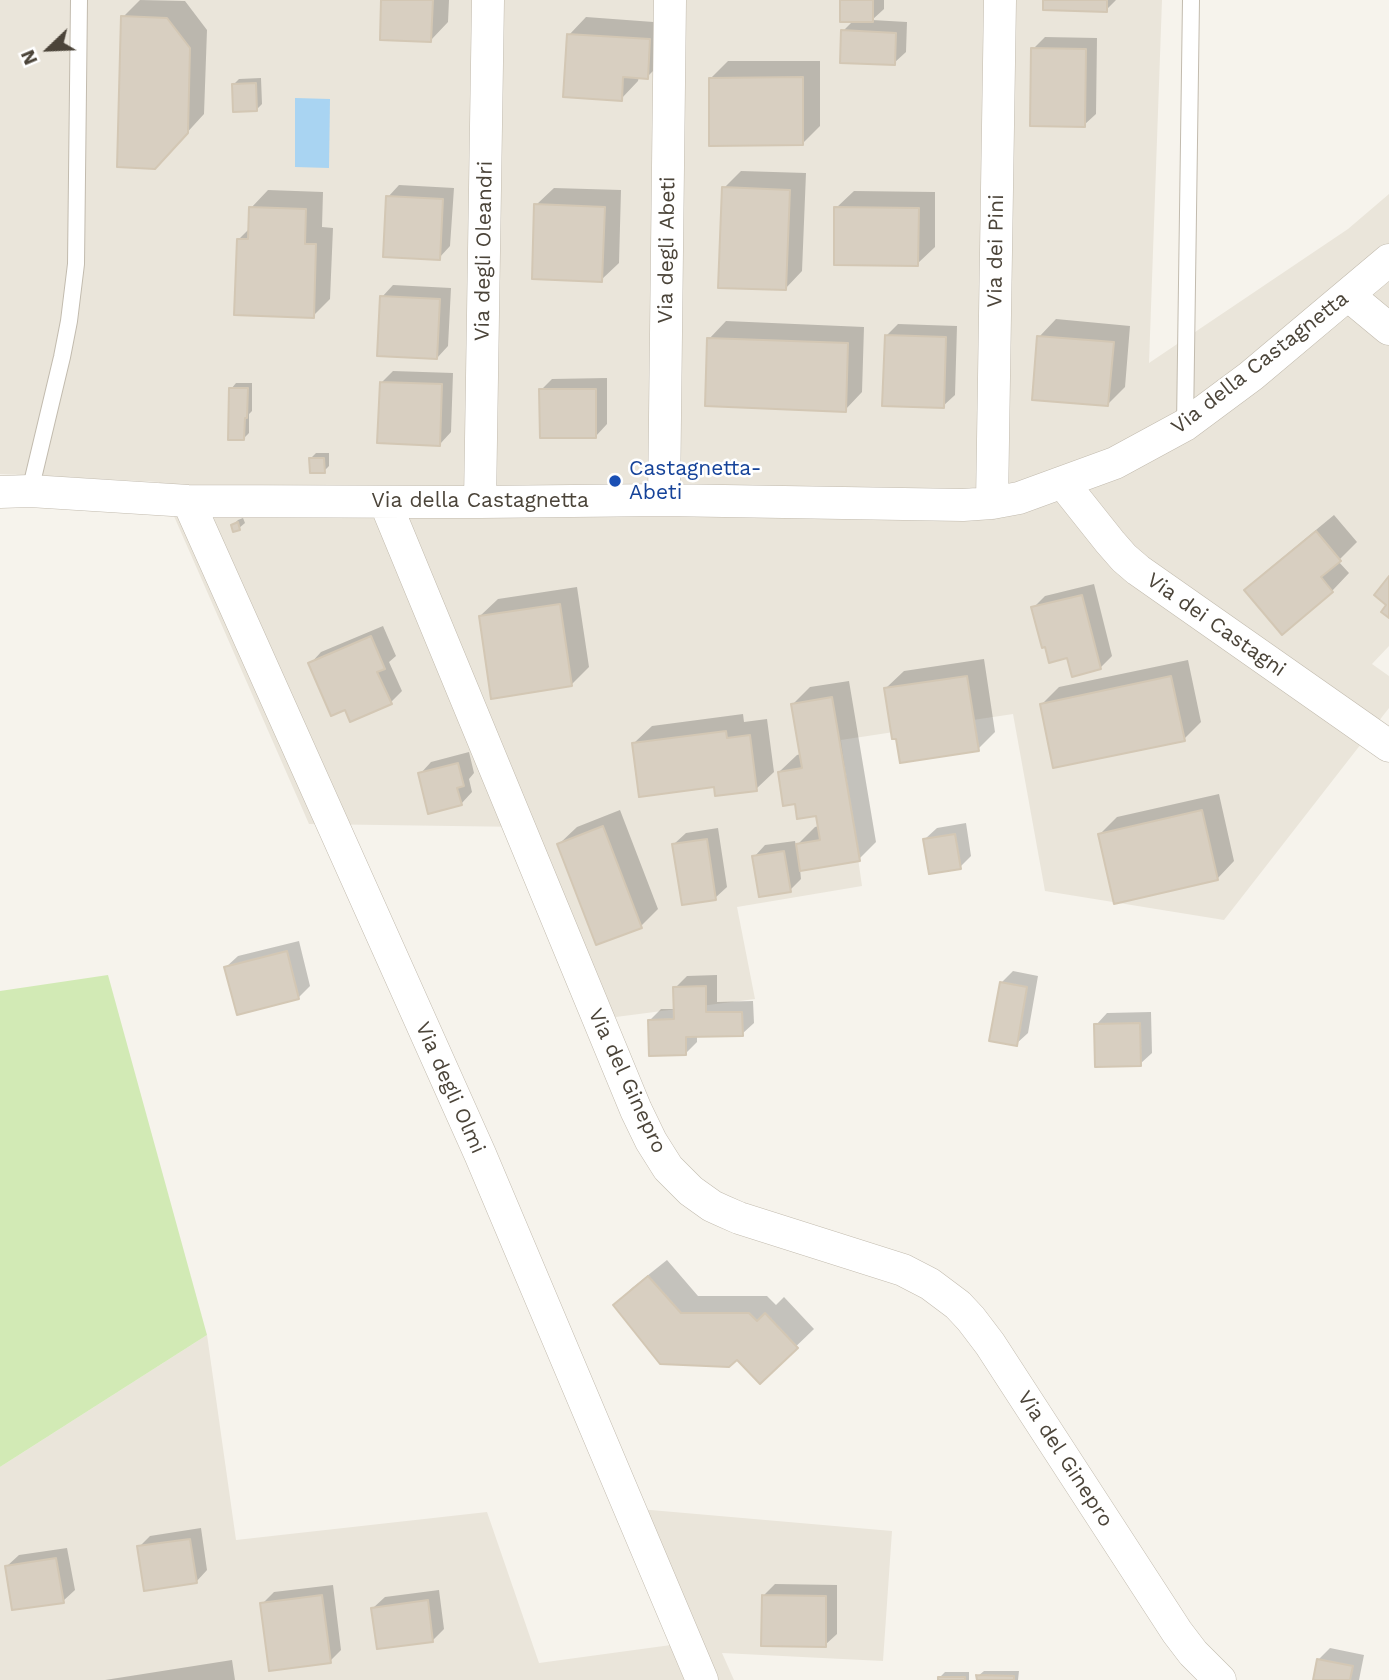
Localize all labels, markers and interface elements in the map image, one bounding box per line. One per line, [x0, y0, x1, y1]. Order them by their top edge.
north arrow [14, 14, 84, 84]
text: N [16, 46, 43, 68]
street label: Via degli Oleandri [470, 161, 498, 341]
street label: Via degli Abeti [653, 176, 681, 324]
street label: Via dei Pini [982, 194, 1010, 308]
street label: Via della Castagnetta [1167, 286, 1353, 440]
place label: Castagnetta- Abeti [629, 456, 762, 506]
marker: Castagnetta- Abeti [607, 473, 623, 489]
street label: Via della Castagnetta [371, 488, 589, 514]
street label: Via dei Castagni [1142, 568, 1290, 682]
street label: Via del Ginepro [582, 1005, 672, 1157]
street label: Via degli Olmi [410, 1018, 490, 1158]
street label: Via del Ginepro [1012, 1386, 1118, 1532]

